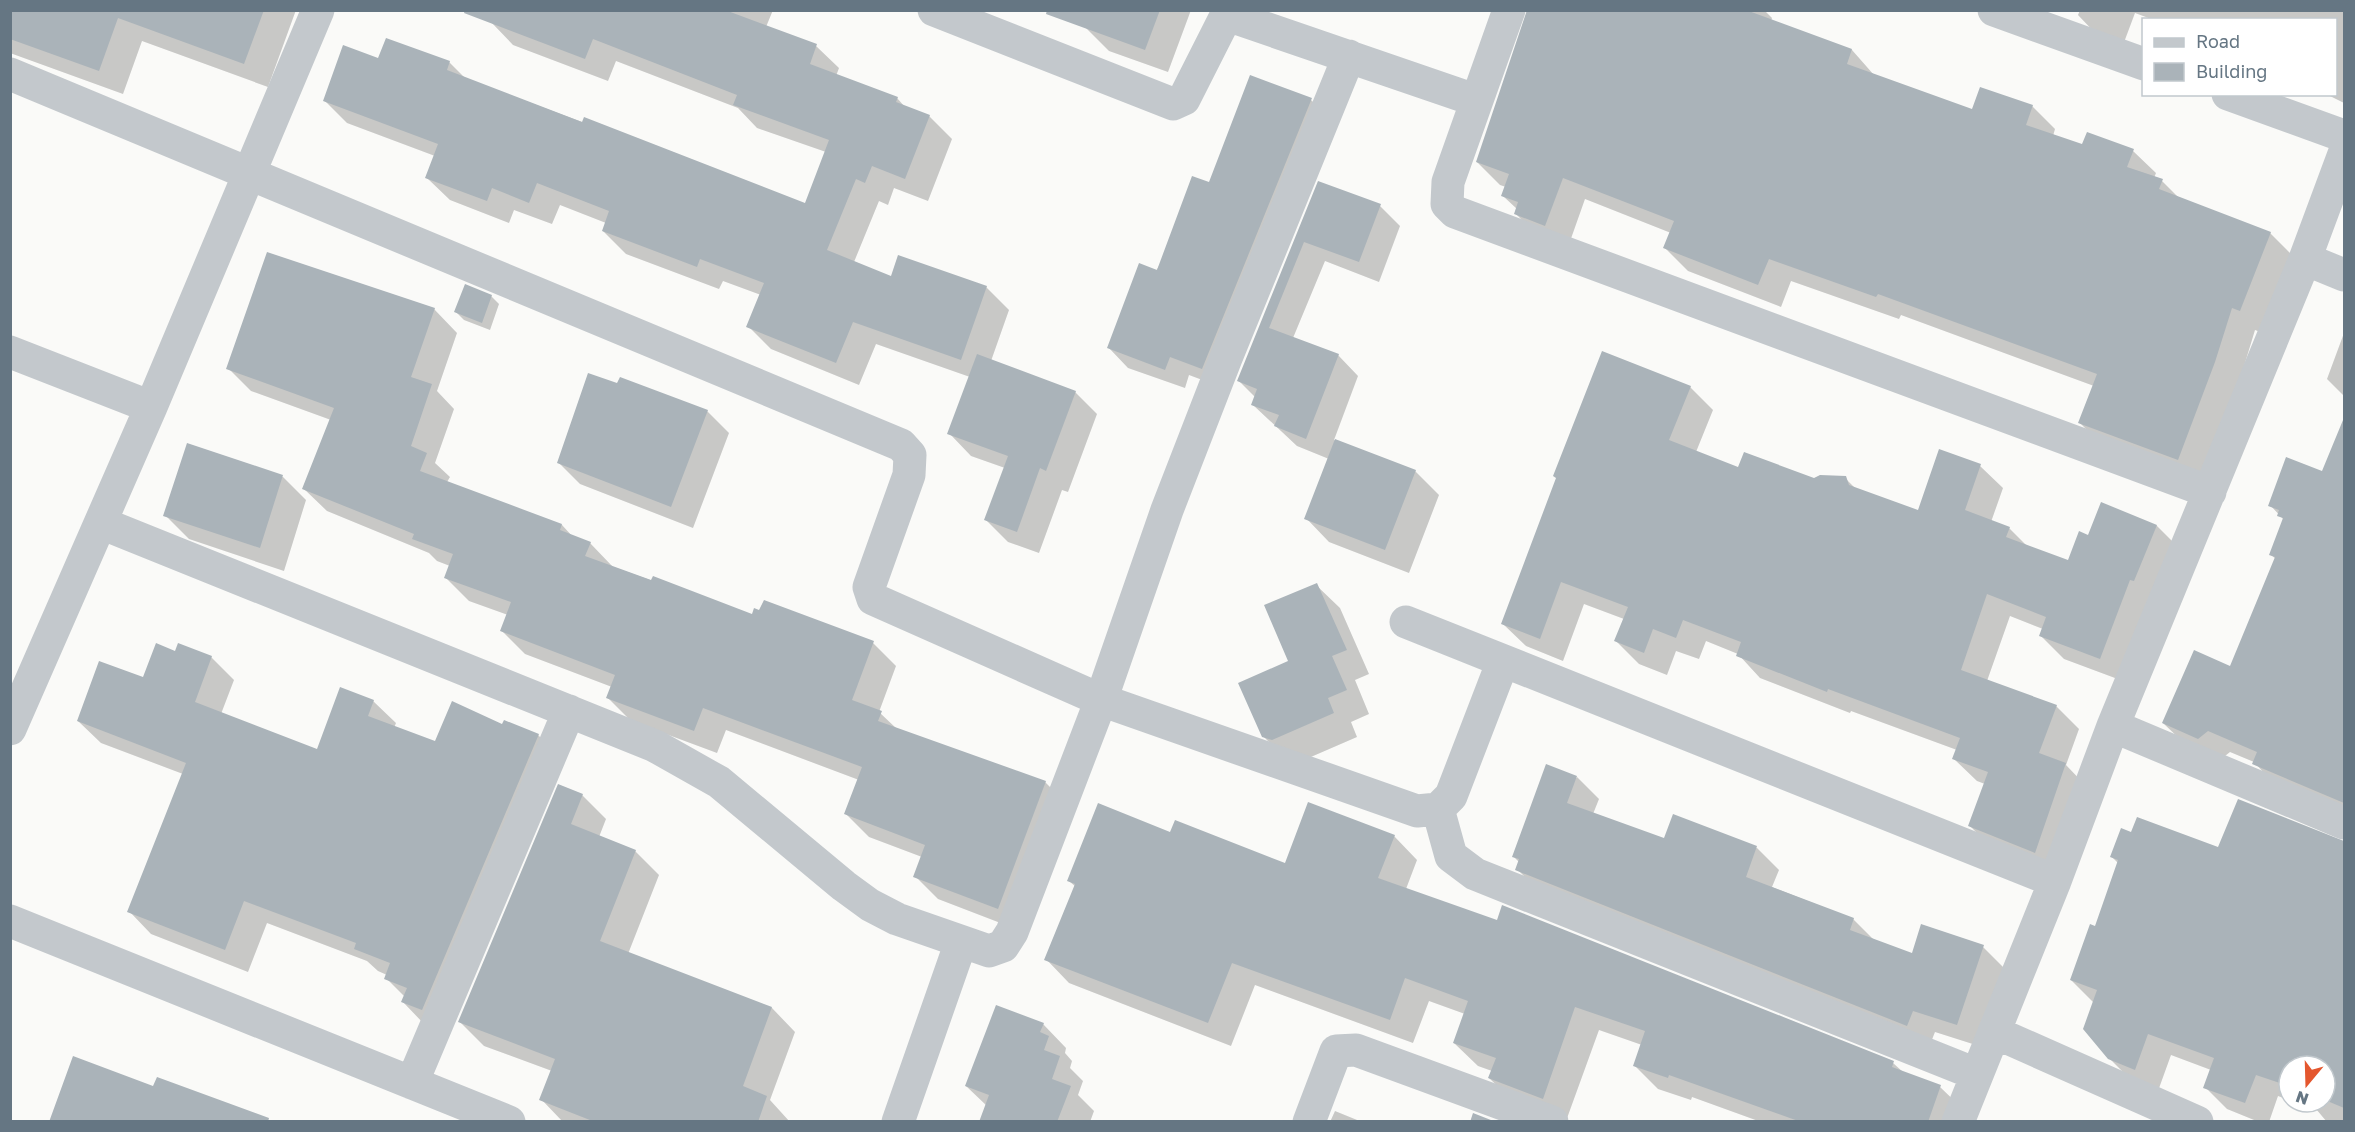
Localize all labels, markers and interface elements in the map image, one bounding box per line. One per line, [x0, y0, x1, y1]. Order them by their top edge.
legend [2142, 18, 2337, 96]
text: Road [2196, 30, 2240, 52]
text: Building [2196, 60, 2267, 82]
north arrow [2277, 1054, 2337, 1114]
text: N [2293, 1087, 2311, 1110]

